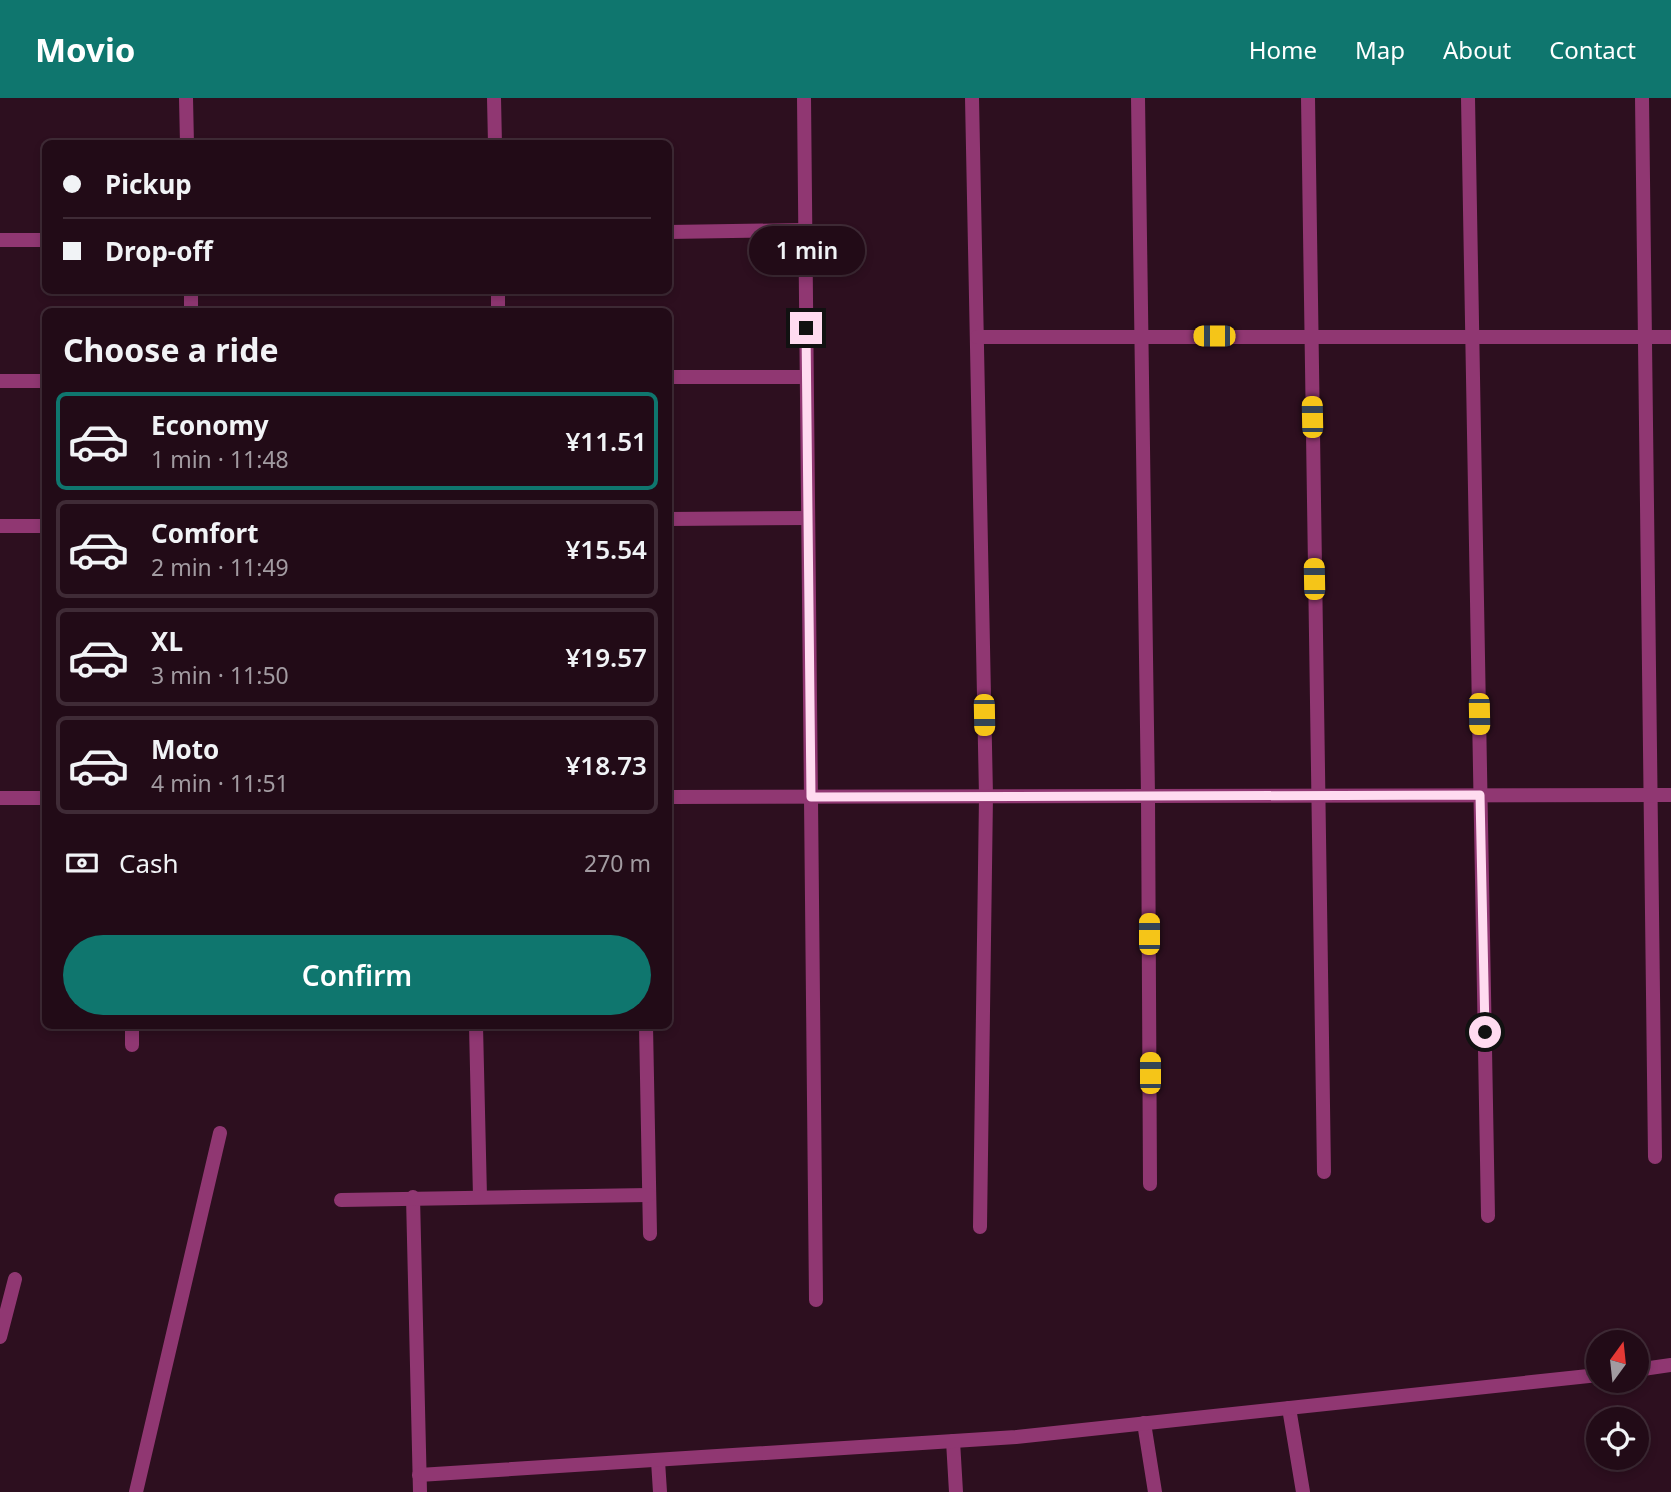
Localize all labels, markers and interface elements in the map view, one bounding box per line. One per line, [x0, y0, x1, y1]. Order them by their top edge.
text: Movio [35, 27, 135, 72]
text: Home [1249, 33, 1317, 66]
text: Map [1355, 33, 1405, 66]
text: About [1443, 33, 1511, 66]
text: Contact [1549, 33, 1636, 66]
text: Pickup [105, 166, 192, 202]
callout: 1 min [748, 226, 864, 275]
text: Drop-off [105, 233, 212, 269]
text: 1 min [776, 234, 838, 266]
route end [790, 312, 822, 344]
car [1194, 326, 1236, 347]
text: Choose a ride [63, 328, 279, 371]
car [1302, 396, 1323, 438]
text: Economy [151, 407, 269, 443]
icon: car [67, 410, 130, 473]
text: ¥11.51 [565, 423, 647, 459]
text: 1 min · 11:48 [151, 443, 289, 475]
text: Comfort [151, 515, 259, 551]
icon: car [67, 518, 130, 581]
text: ¥15.54 [565, 531, 647, 567]
text: 2 min · 11:49 [151, 551, 289, 583]
car [1304, 558, 1325, 600]
text: XL [151, 623, 183, 659]
icon: car [67, 626, 130, 689]
text: ¥19.57 [565, 639, 647, 675]
text: 3 min · 11:50 [151, 659, 289, 691]
car [1469, 693, 1490, 735]
car [974, 694, 995, 736]
text: Moto [151, 731, 219, 767]
icon: car [67, 734, 130, 797]
text: ¥18.73 [565, 747, 647, 783]
text: 4 min · 11:51 [151, 767, 289, 799]
icon: cash [63, 844, 101, 882]
text: Cash [119, 845, 179, 881]
text: 270 m [584, 847, 651, 879]
car [1139, 913, 1160, 955]
button: Confirm [63, 935, 651, 1015]
route start [1469, 1016, 1501, 1048]
car [1140, 1052, 1161, 1094]
north arrow [1586, 1330, 1648, 1393]
map controls [1586, 1330, 1649, 1470]
button: locate [1586, 1407, 1649, 1470]

